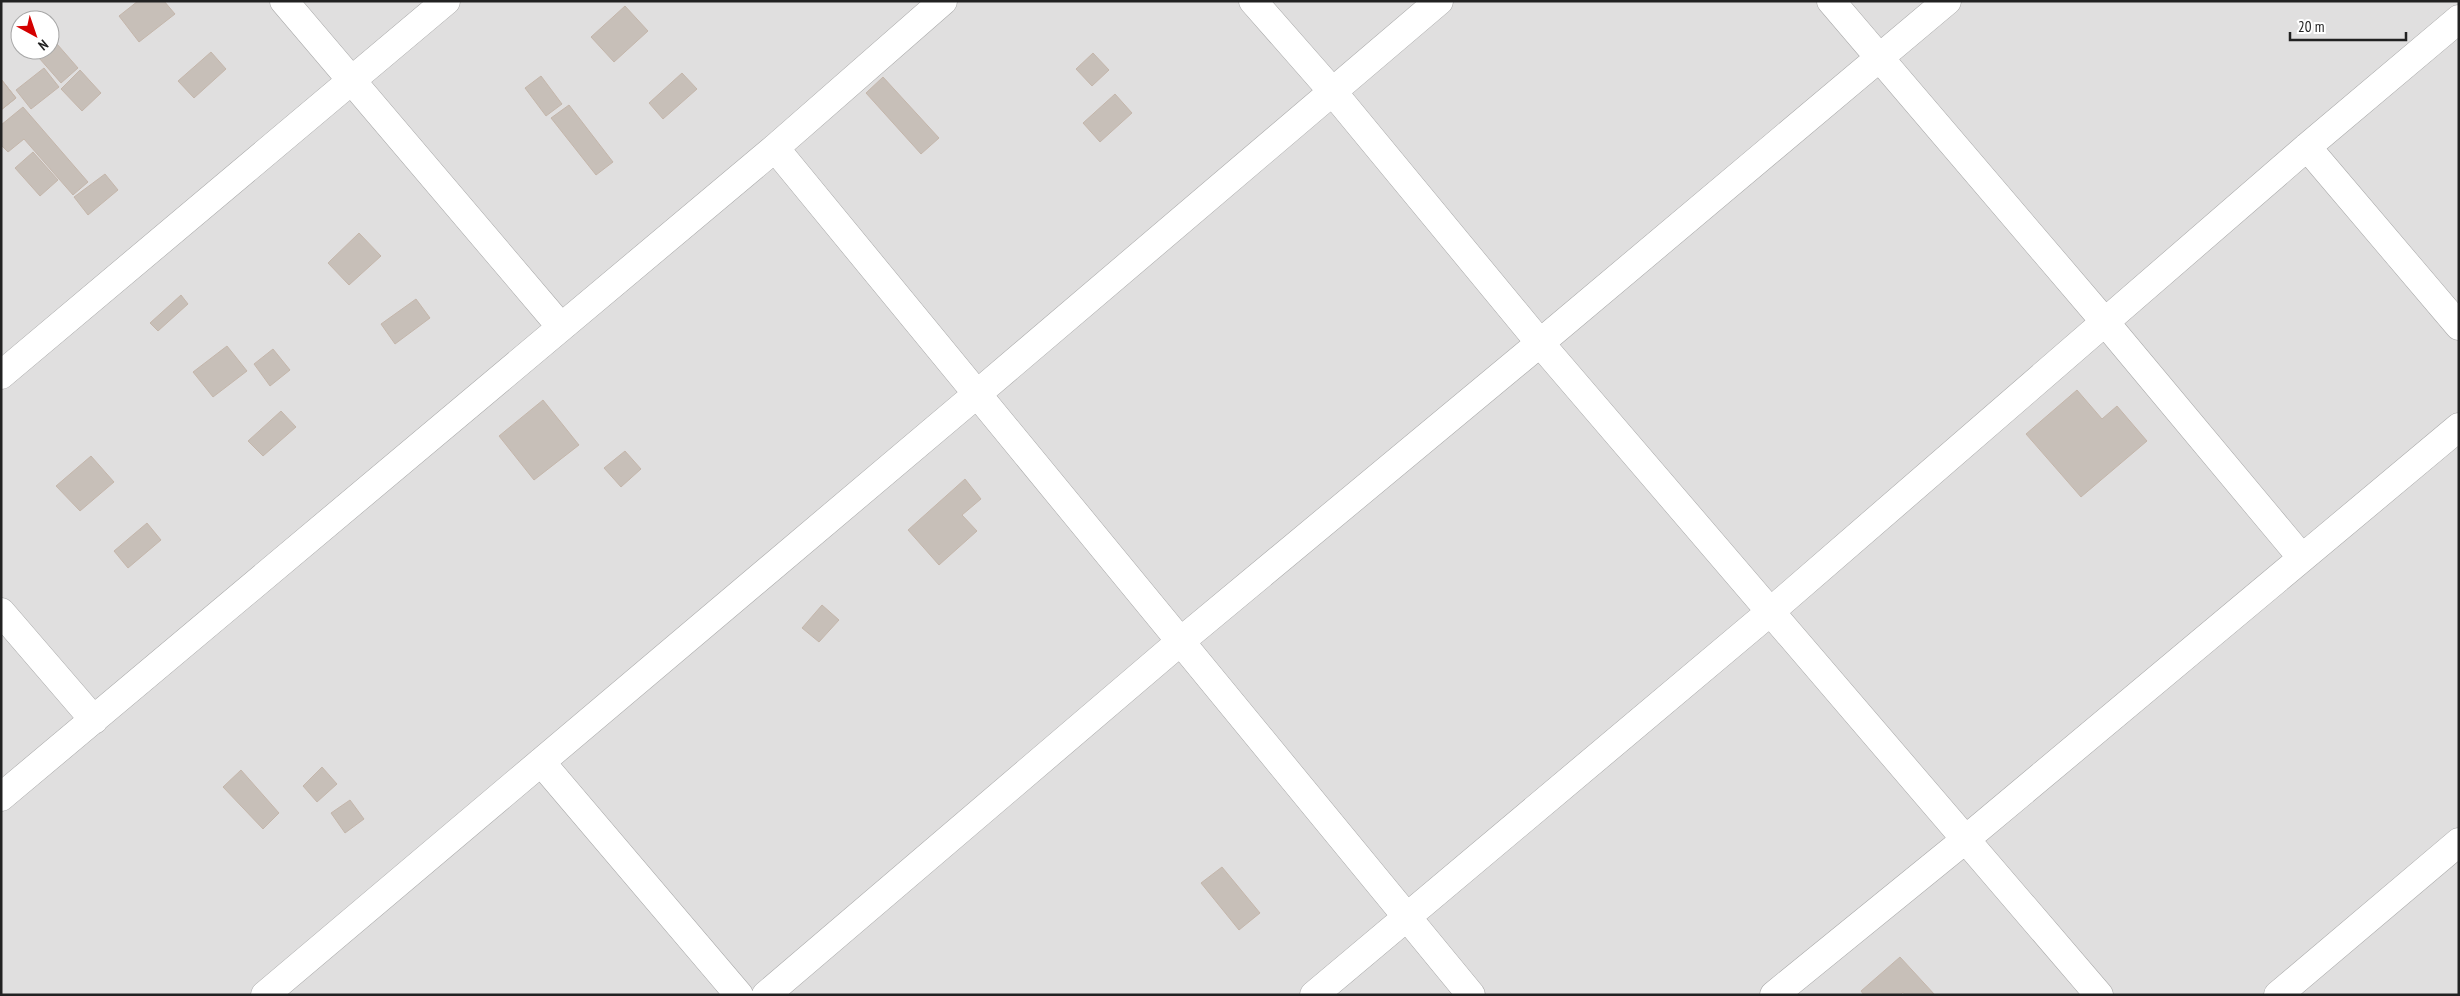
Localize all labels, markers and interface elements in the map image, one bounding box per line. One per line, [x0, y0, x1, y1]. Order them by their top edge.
north arrow [10, 10, 60, 60]
scale bar [2290, 10, 2406, 42]
text: 20 m [2298, 17, 2324, 36]
text: N [35, 36, 52, 54]

